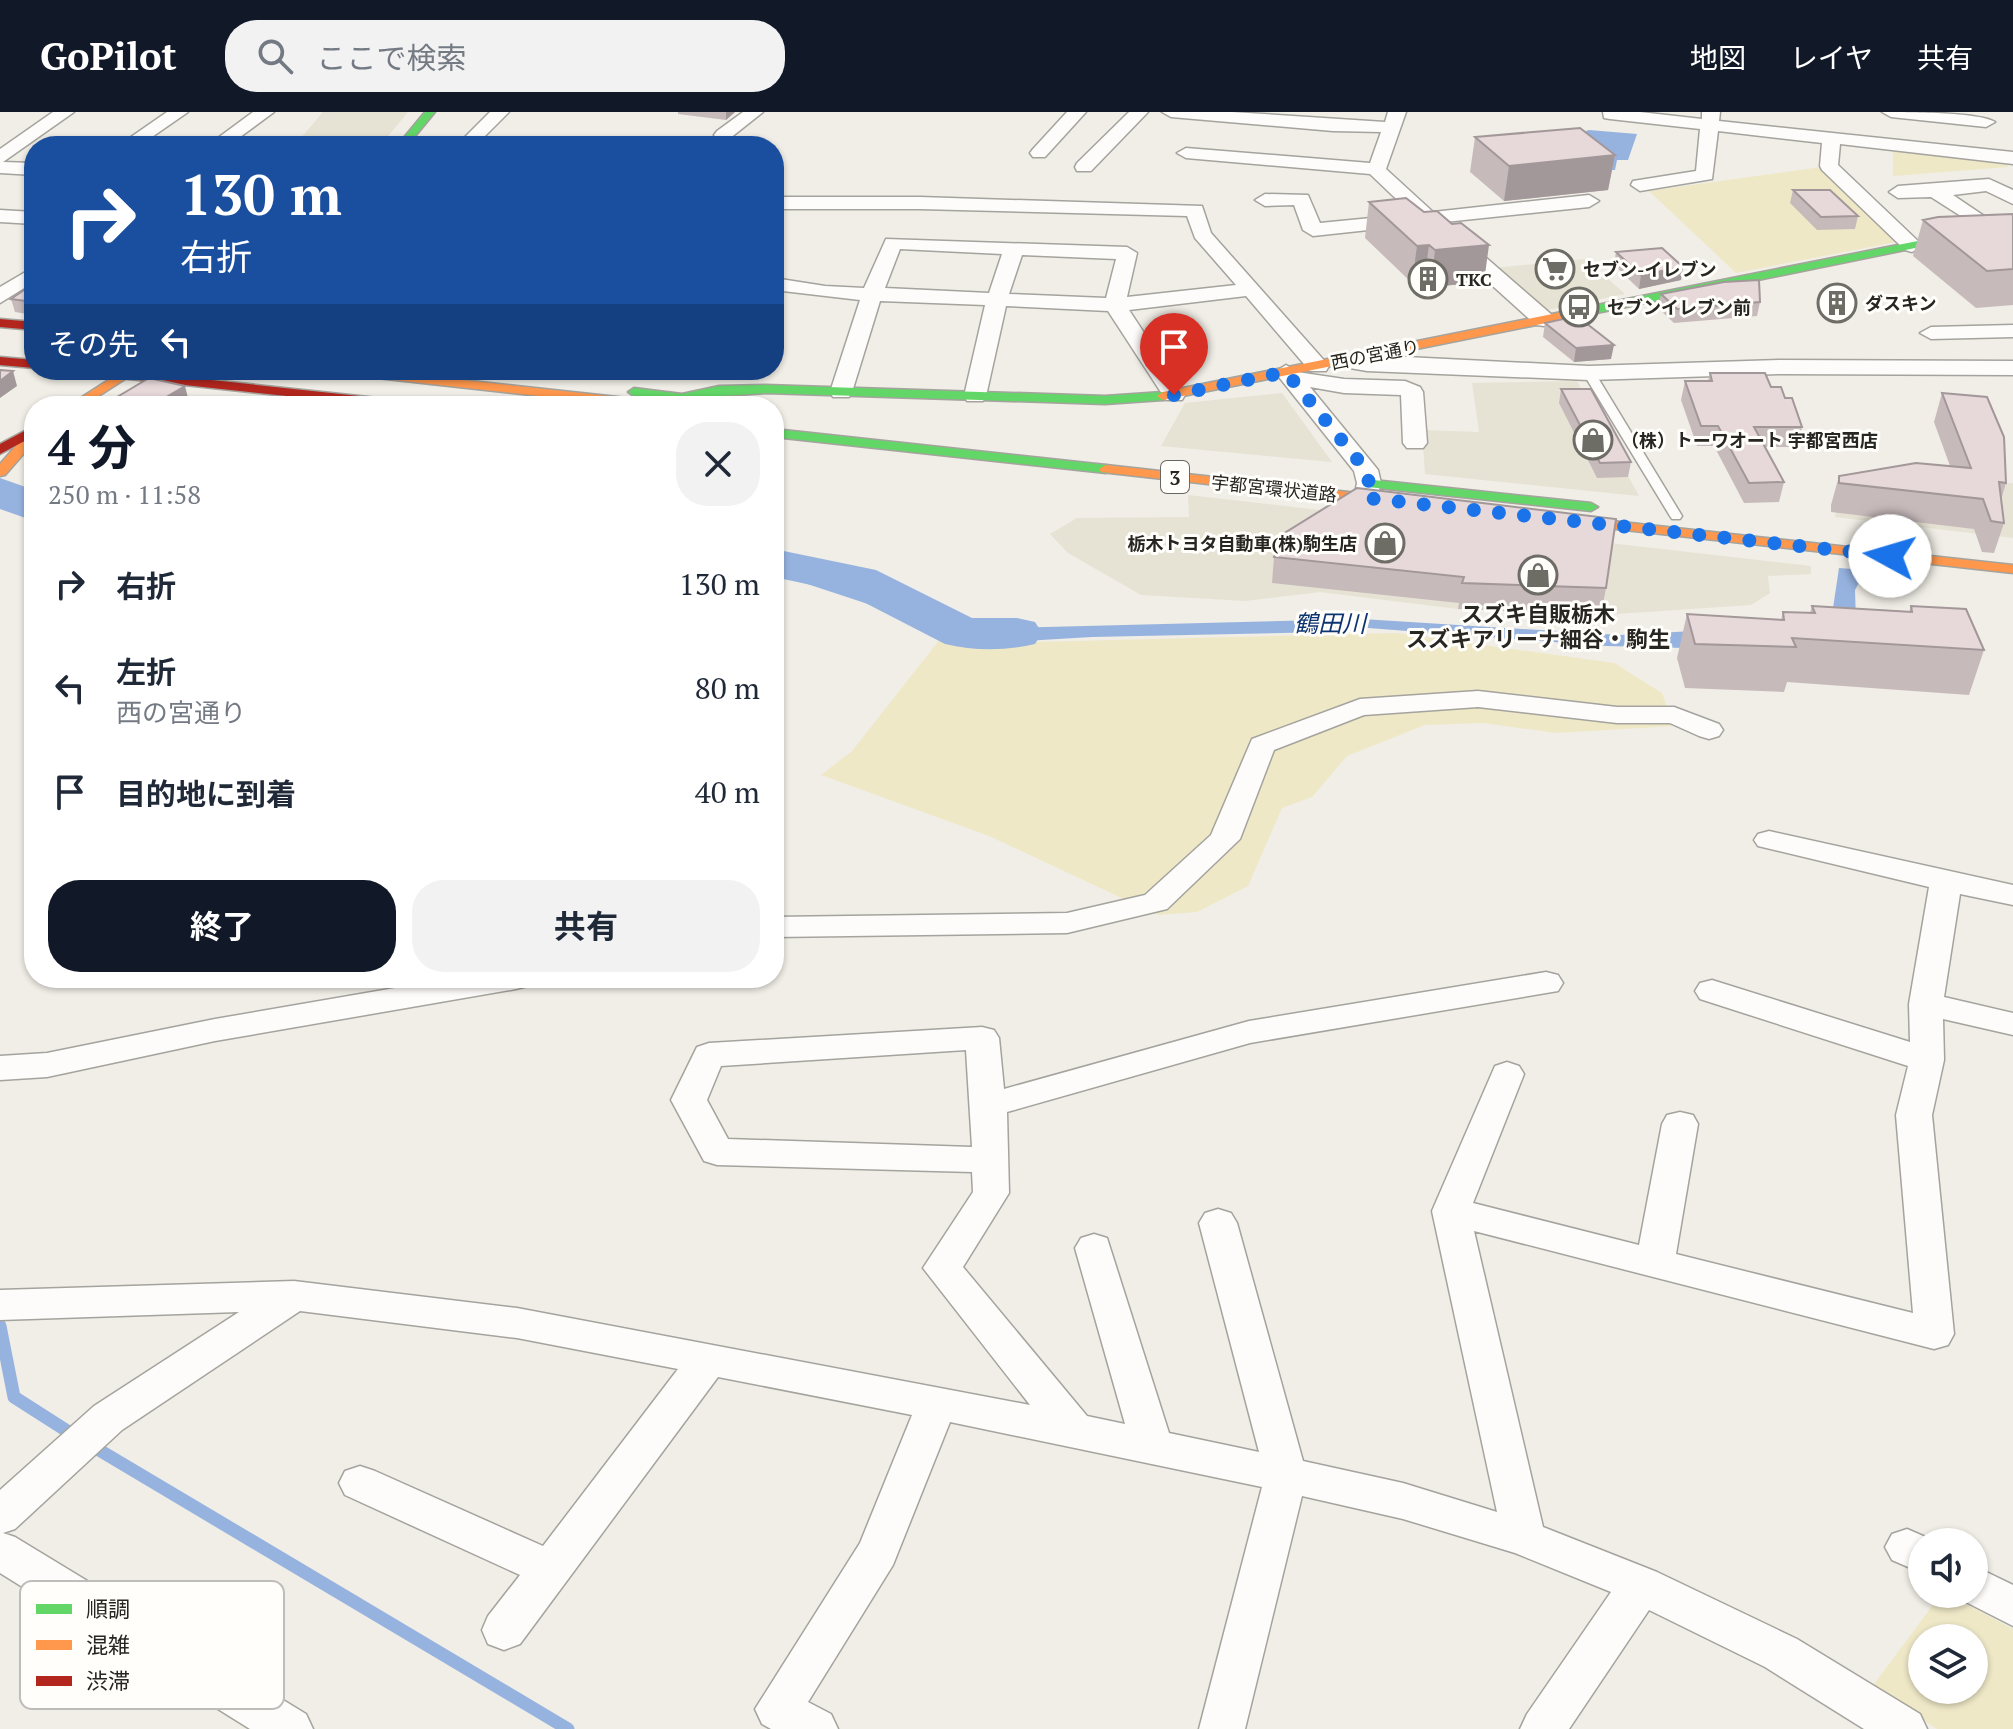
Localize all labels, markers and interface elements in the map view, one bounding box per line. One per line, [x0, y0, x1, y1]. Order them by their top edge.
search box [225, 20, 785, 92]
text: GoPilot [40, 31, 177, 81]
icon: search [253, 34, 297, 78]
text: ここで検索 [317, 38, 467, 78]
text: 地図 [1690, 39, 1746, 76]
text: レイヤ [1790, 39, 1873, 76]
text: 共有 [1917, 39, 1973, 76]
text: 130 m [180, 157, 342, 231]
icon: right [48, 168, 152, 272]
text: 右折 [180, 233, 252, 280]
supermarket icon: セブン-イレブン [1534, 248, 1576, 290]
place label: セブン-イレブン [1583, 257, 1716, 281]
building icon: TKC [1407, 258, 1449, 300]
place label: TKC [1456, 267, 1492, 291]
building icon: ダスキン [1816, 282, 1858, 324]
bus stop icon: セブンイレブン前 [1558, 286, 1600, 328]
place label: ダスキン [1865, 291, 1936, 315]
place label: セブンイレブン前 [1607, 295, 1751, 319]
pin [1140, 313, 1208, 395]
icon: left [154, 320, 198, 364]
text: その先 [48, 324, 138, 364]
icon: arrive [1152, 325, 1196, 369]
street label: 西の宮通り [1329, 334, 1421, 374]
text: 4 分 [48, 415, 136, 479]
shop icon: （株）トーワオート 宇都宮西店 [1572, 419, 1614, 461]
button: close [676, 422, 760, 506]
place label: （株）トーワオート 宇都宮西店 [1621, 428, 1878, 452]
road number: 3 [1161, 461, 1189, 493]
street label: 宇都宮環状道路 [1210, 469, 1338, 507]
text: 250 m · 11:58 [48, 477, 201, 511]
position arrow [1848, 514, 1932, 598]
shop icon: 栃木トヨタ自動車(株)駒生店 [1364, 522, 1406, 564]
place label: 栃木トヨタ自動車(株)駒生店 [1128, 531, 1357, 555]
shop icon: スズキ自販栃木 スズキアリーナ細谷・駒生 [1517, 554, 1559, 596]
icon: right [48, 562, 92, 606]
text: 130 m [679, 564, 760, 604]
text: 右折 [116, 566, 176, 606]
place label: スズキ自販栃木 スズキアリーナ細谷・駒生 [1406, 599, 1670, 653]
water label: 鶴田川 [1294, 607, 1369, 639]
text: 左折 [116, 652, 176, 692]
icon: left [48, 666, 92, 710]
text: 80 m [695, 668, 760, 708]
text: 西の宮通り [116, 695, 246, 729]
icon: arrive [48, 770, 92, 814]
text: 40 m [695, 772, 760, 812]
text: 目的地に到着 [116, 774, 296, 814]
button: 終了 [48, 880, 396, 972]
button: 共有 [412, 880, 760, 972]
map controls [1908, 1528, 1988, 1704]
button: sound [1908, 1528, 1988, 1608]
legend [20, 1581, 284, 1709]
text: 順調 [86, 1594, 130, 1623]
button: layers [1908, 1624, 1988, 1704]
text: 混雑 [86, 1630, 130, 1659]
text: 渋滞 [86, 1666, 130, 1695]

